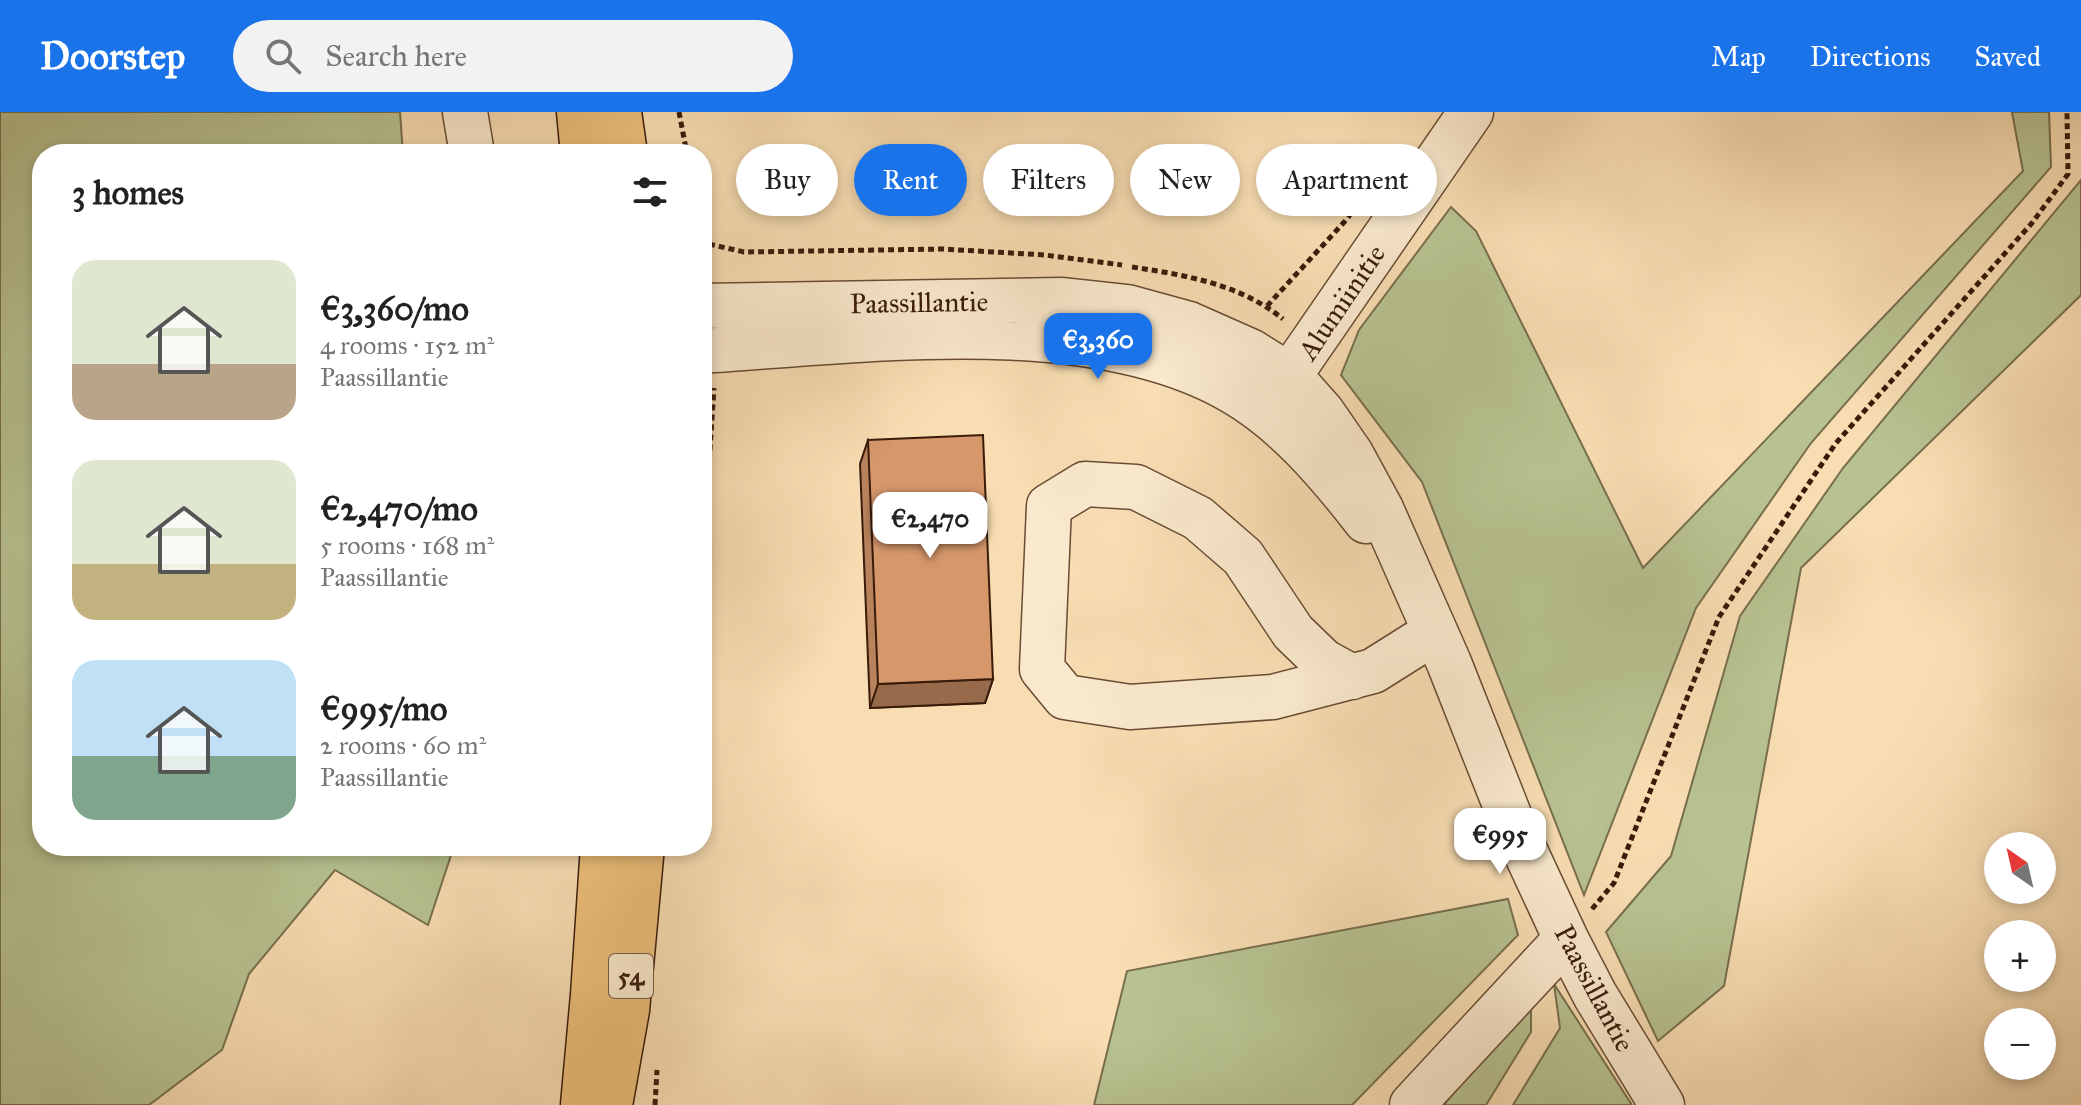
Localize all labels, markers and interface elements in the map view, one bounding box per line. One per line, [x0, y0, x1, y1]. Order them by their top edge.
search box [233, 20, 793, 92]
text: Doorstep [40, 33, 185, 79]
icon: search [261, 34, 305, 78]
text: Search here [325, 38, 467, 74]
text: Map [1711, 39, 1766, 74]
text: Directions [1810, 39, 1931, 74]
text: Saved [1975, 39, 2041, 74]
chip: Buy [736, 144, 838, 216]
chip: Rent [854, 144, 967, 216]
chip: Filters [983, 144, 1114, 216]
chip: New [1130, 144, 1240, 216]
chip: Apartment [1256, 144, 1437, 216]
icon: filters [628, 170, 672, 214]
text: 3 homes [72, 172, 184, 213]
street label: Alumiinitie [1289, 238, 1393, 368]
street label: Paassillantie [849, 284, 989, 321]
text: €3,360/mo [320, 288, 469, 329]
icon: home [136, 292, 232, 388]
pin: €3,360 [1033, 313, 1163, 381]
text: €3,360 [1062, 323, 1134, 355]
text: 4 rooms · 152 m² [320, 329, 494, 361]
text: Paassillantie [320, 361, 449, 393]
text: €2,470/mo [320, 488, 478, 529]
icon: home [136, 492, 232, 588]
pin: €2,470 [865, 492, 995, 560]
text: €2,470 [891, 502, 969, 534]
text: 5 rooms · 168 m² [320, 529, 494, 561]
text: Paassillantie [320, 561, 449, 593]
text: €995/mo [320, 688, 448, 729]
icon: home [136, 692, 232, 788]
text: 2 rooms · 60 m² [320, 729, 486, 761]
text: Paassillantie [320, 761, 449, 793]
pin: €995 [1453, 808, 1547, 876]
text: €995 [1472, 818, 1528, 850]
north arrow [1984, 832, 2056, 904]
map controls [1984, 832, 2056, 1080]
street label: Paassillantie [1547, 919, 1643, 1058]
button: + [1984, 920, 2056, 992]
road number: 54 [609, 954, 653, 998]
button: − [1984, 1008, 2056, 1080]

